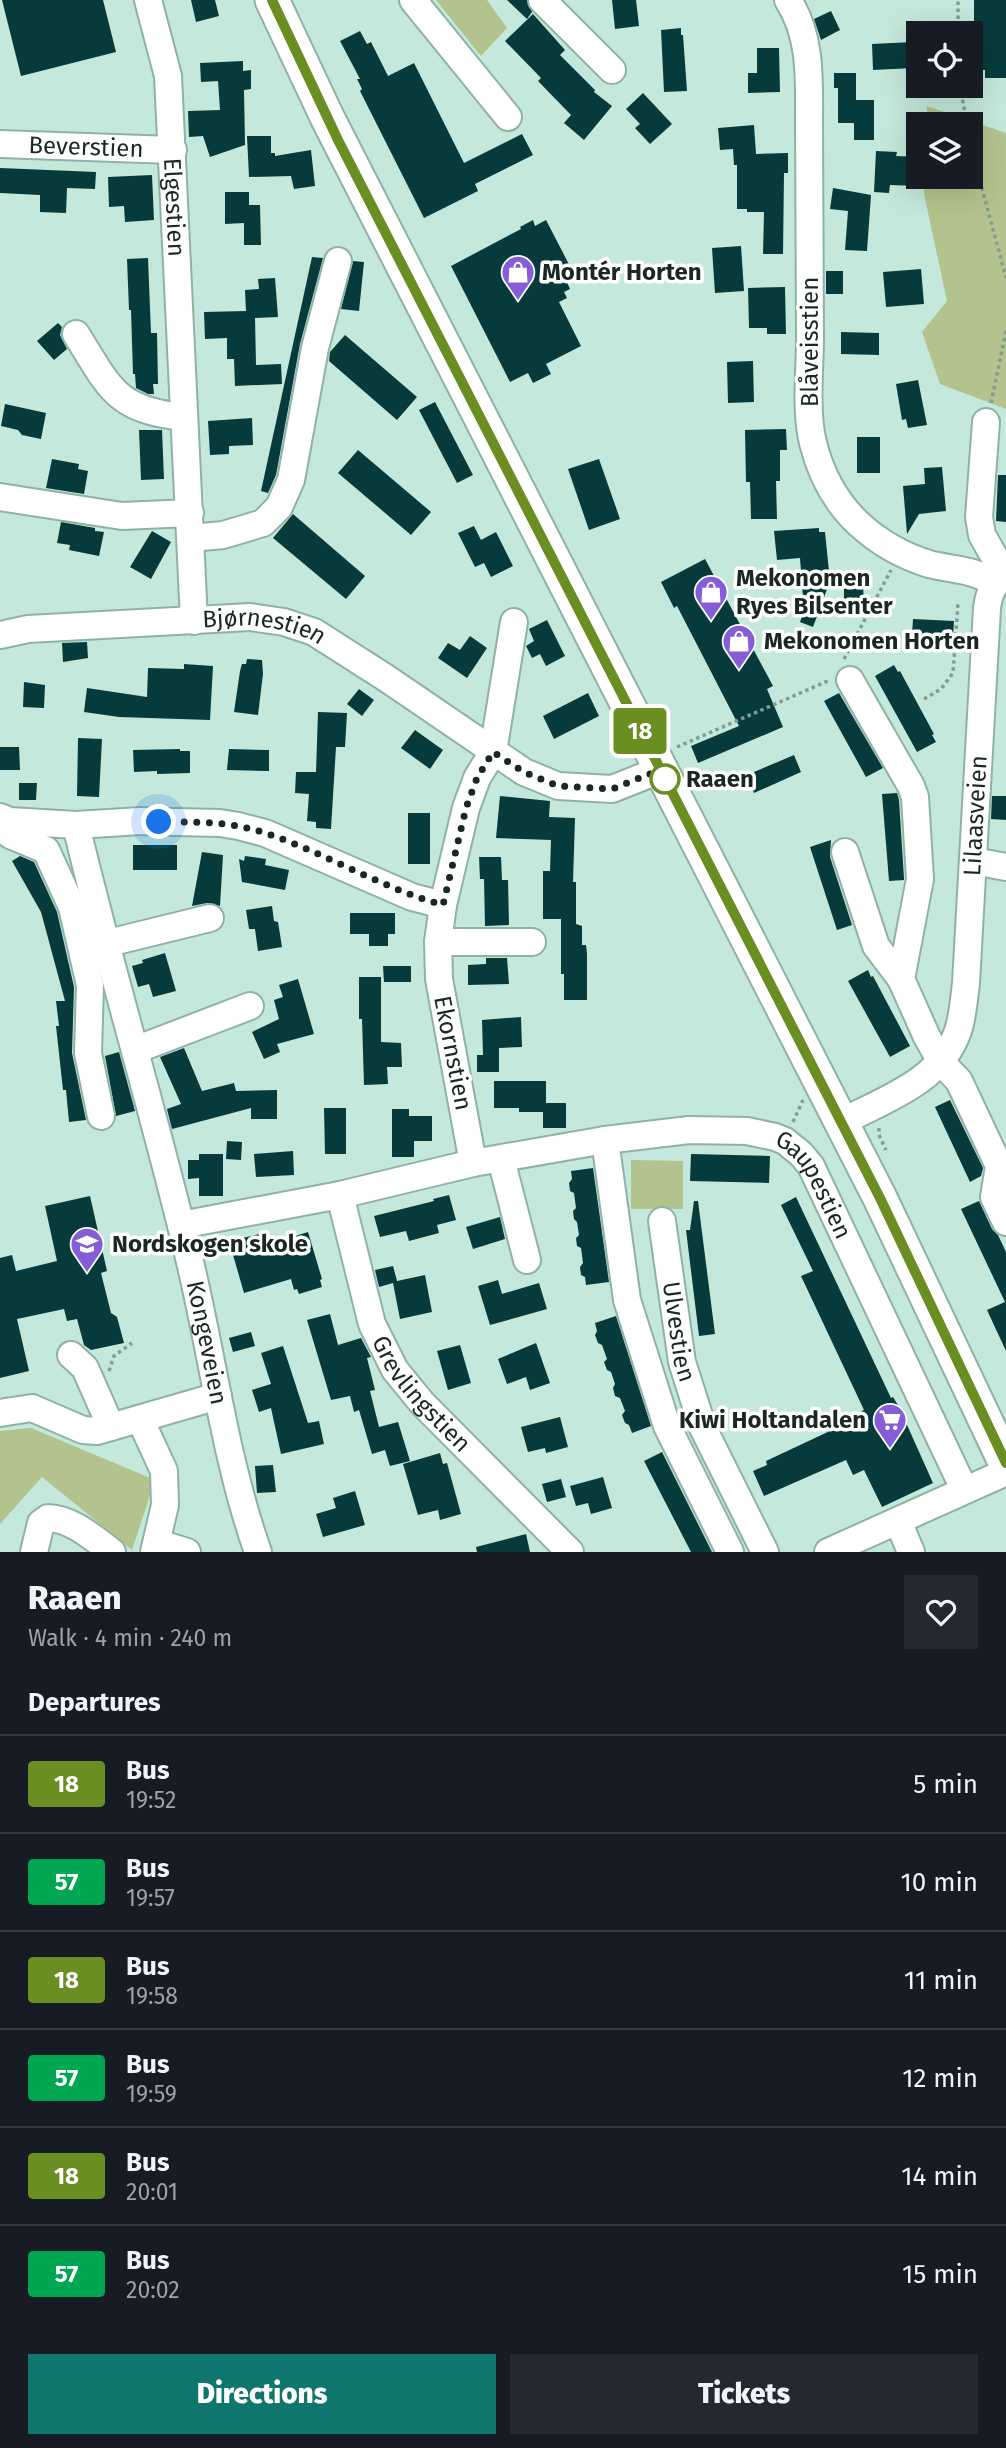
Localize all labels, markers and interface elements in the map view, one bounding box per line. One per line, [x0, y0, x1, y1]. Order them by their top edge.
map controls [906, 21, 983, 189]
button: locate [906, 21, 983, 98]
button: layers [906, 112, 983, 189]
street label: Beverstien [28, 131, 144, 163]
street label: Elgestien [158, 157, 191, 257]
shop icon: Montér Horten [499, 253, 537, 302]
place label: Montér Horten [542, 258, 702, 286]
street label: Blåveisstien [796, 277, 824, 407]
place label: Mekonomen Ryes Bilsenter [736, 564, 893, 620]
shop icon: Mekonomen Ryes Bilsenter [692, 573, 730, 622]
street label: Bjørnestien [202, 603, 332, 650]
shop icon: Mekonomen Horten [720, 622, 758, 671]
place label: Mekonomen Horten [764, 627, 980, 655]
line badge: 18 [608, 708, 672, 754]
text: 18 [627, 717, 653, 745]
street label: Lilaasveien [958, 754, 993, 877]
marker: Raaen [650, 764, 680, 794]
place label: Raaen [686, 765, 754, 793]
your location [141, 804, 176, 839]
street label: Ekornstien [428, 993, 478, 1113]
street label: Gaupestien [772, 1125, 857, 1243]
school or university icon: Nordskogen skole [68, 1225, 106, 1274]
place label: Nordskogen skole [112, 1230, 308, 1258]
street label: Kongeveien [181, 1278, 233, 1407]
street label: Ulvestien [657, 1280, 701, 1386]
street label: Grevlingstien [366, 1331, 477, 1458]
supermarket icon: Kiwi Holtandalen [871, 1401, 909, 1450]
place label: Kiwi Holtandalen [679, 1406, 866, 1434]
button: heart [904, 1575, 978, 1649]
text: Raaen [28, 1578, 122, 1618]
text: Walk · 4 min · 240 m [28, 1624, 232, 1652]
text: Departures [28, 1687, 161, 1718]
text: Bus [126, 1755, 169, 1786]
text: 5 min [913, 1769, 978, 1800]
text: 18 [54, 1770, 79, 1798]
text: 19:52 [126, 1786, 176, 1814]
text: Bus [126, 1853, 169, 1884]
text: 10 min [900, 1867, 978, 1898]
text: 57 [55, 1868, 78, 1896]
text: 19:57 [126, 1884, 175, 1912]
text: Bus [126, 1951, 169, 1982]
text: 11 min [904, 1965, 978, 1996]
text: 18 [54, 1966, 79, 1994]
text: 19:58 [126, 1982, 178, 2010]
text: Bus [126, 2049, 169, 2080]
text: 12 min [902, 2063, 978, 2094]
text: 57 [55, 2064, 78, 2092]
text: 19:59 [126, 2080, 177, 2108]
text: Bus [126, 2147, 169, 2178]
text: 14 min [901, 2161, 978, 2192]
text: 18 [54, 2162, 79, 2190]
text: 20:01 [126, 2178, 178, 2206]
text: Bus [126, 2245, 169, 2276]
text: 15 min [902, 2259, 978, 2290]
text: 57 [55, 2260, 78, 2288]
text: 20:02 [126, 2276, 180, 2304]
button: Directions [28, 2354, 496, 2434]
button: Tickets [510, 2354, 978, 2434]

